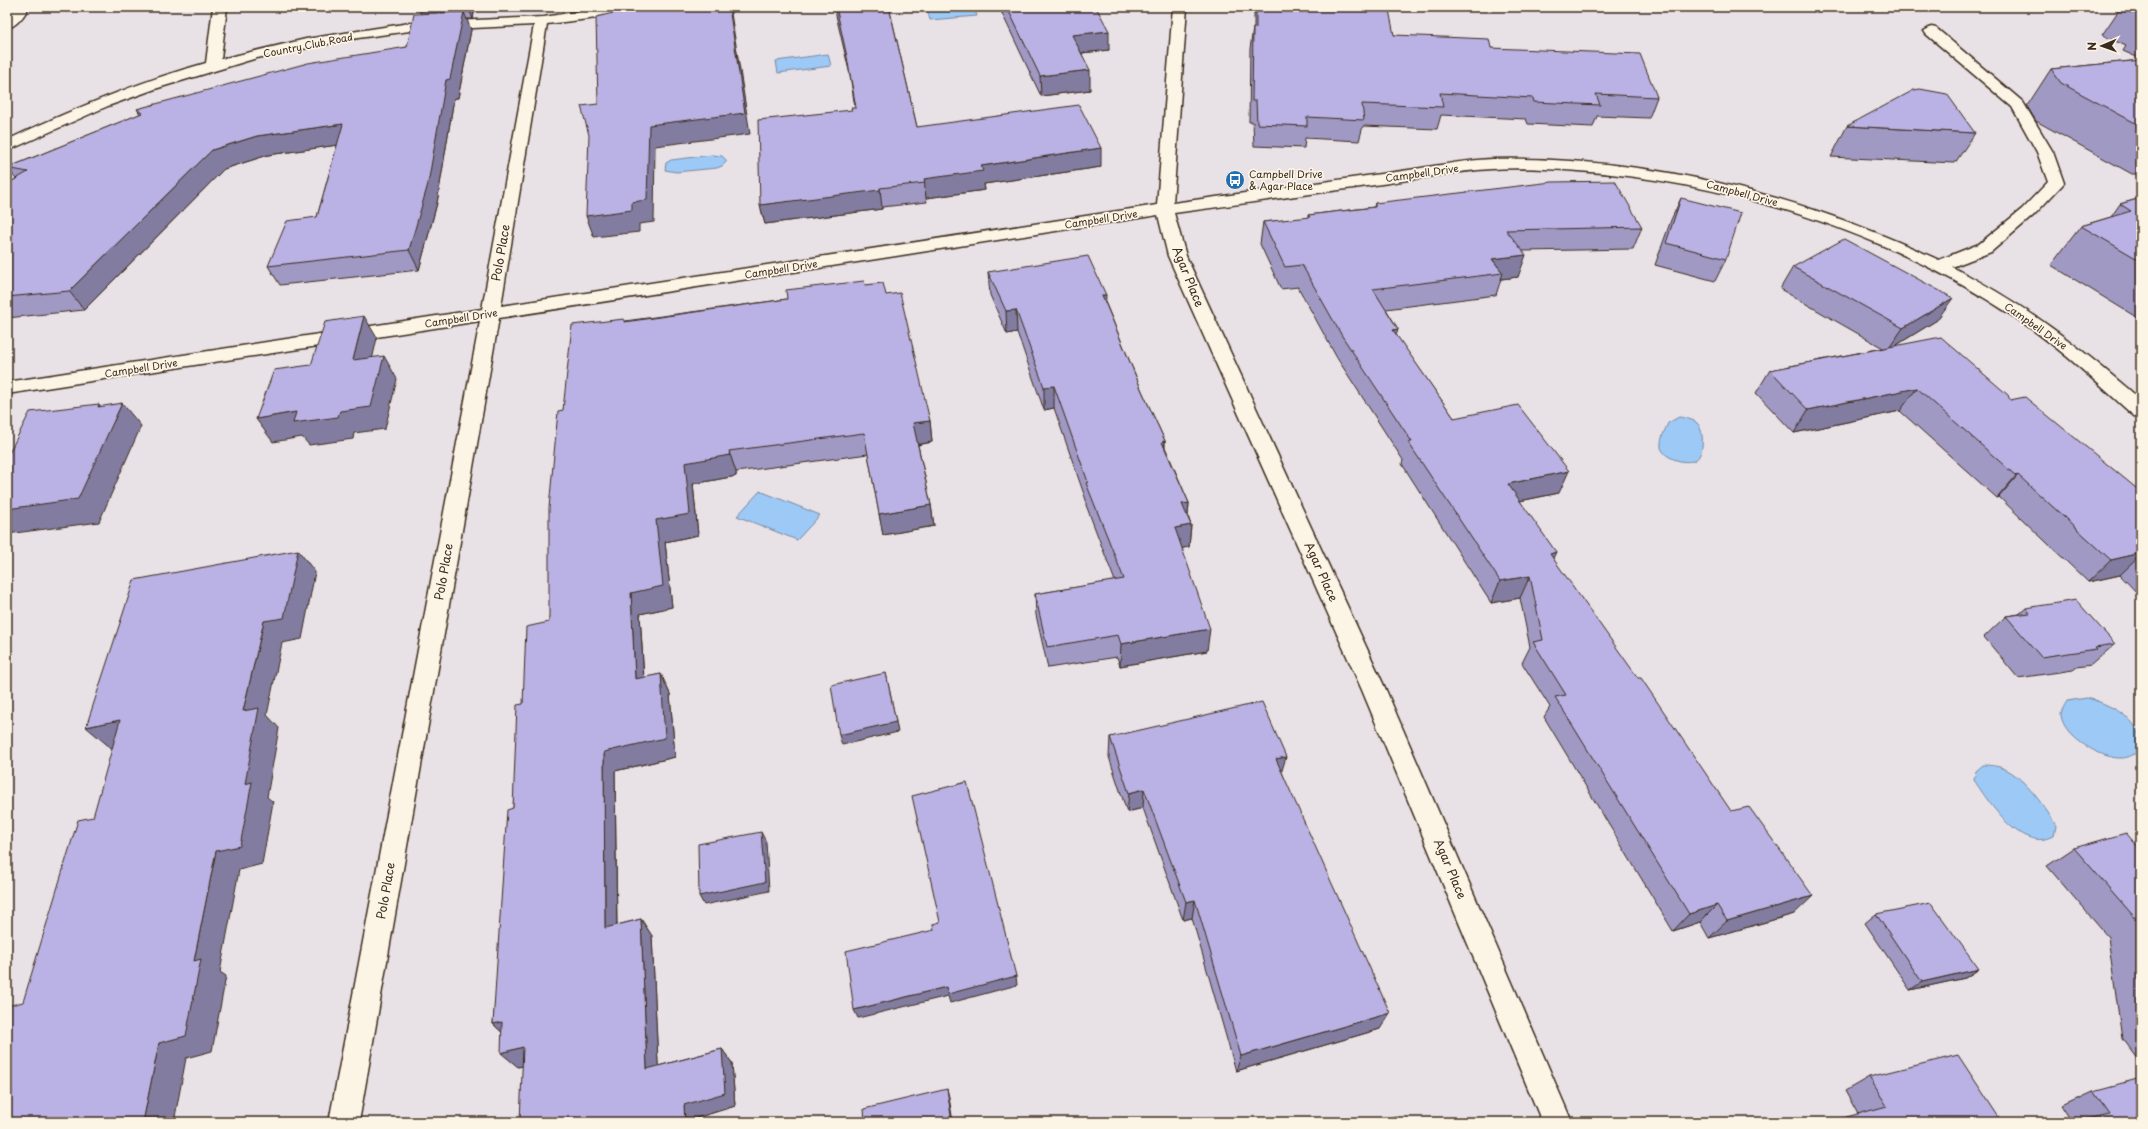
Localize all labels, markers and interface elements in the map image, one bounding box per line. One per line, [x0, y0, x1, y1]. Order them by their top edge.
north arrow [2082, 26, 2122, 66]
street label: Country Club Road [262, 28, 354, 62]
text: N [2083, 41, 2100, 51]
street label: Campbell Drive [1384, 160, 1459, 185]
place label: Campbell Drive & Agar Place [1249, 166, 1323, 193]
bus stop icon: Campbell Drive & Agar Place [1224, 169, 1246, 191]
street label: Campbell Drive [1705, 176, 1780, 209]
street label: Campbell Drive [1063, 205, 1138, 232]
street label: Polo Place [486, 223, 514, 283]
street label: Agar Place [1169, 244, 1209, 310]
street label: Campbell Drive [743, 255, 818, 282]
street label: Campbell Drive [2002, 298, 2071, 353]
street label: Campbell Drive [423, 304, 498, 331]
street label: Campbell Drive [103, 354, 178, 381]
street label: Agar Place [1301, 539, 1343, 605]
street label: Polo Place [429, 542, 457, 602]
street label: Agar Place [1430, 836, 1472, 902]
street label: Polo Place [371, 861, 399, 921]

